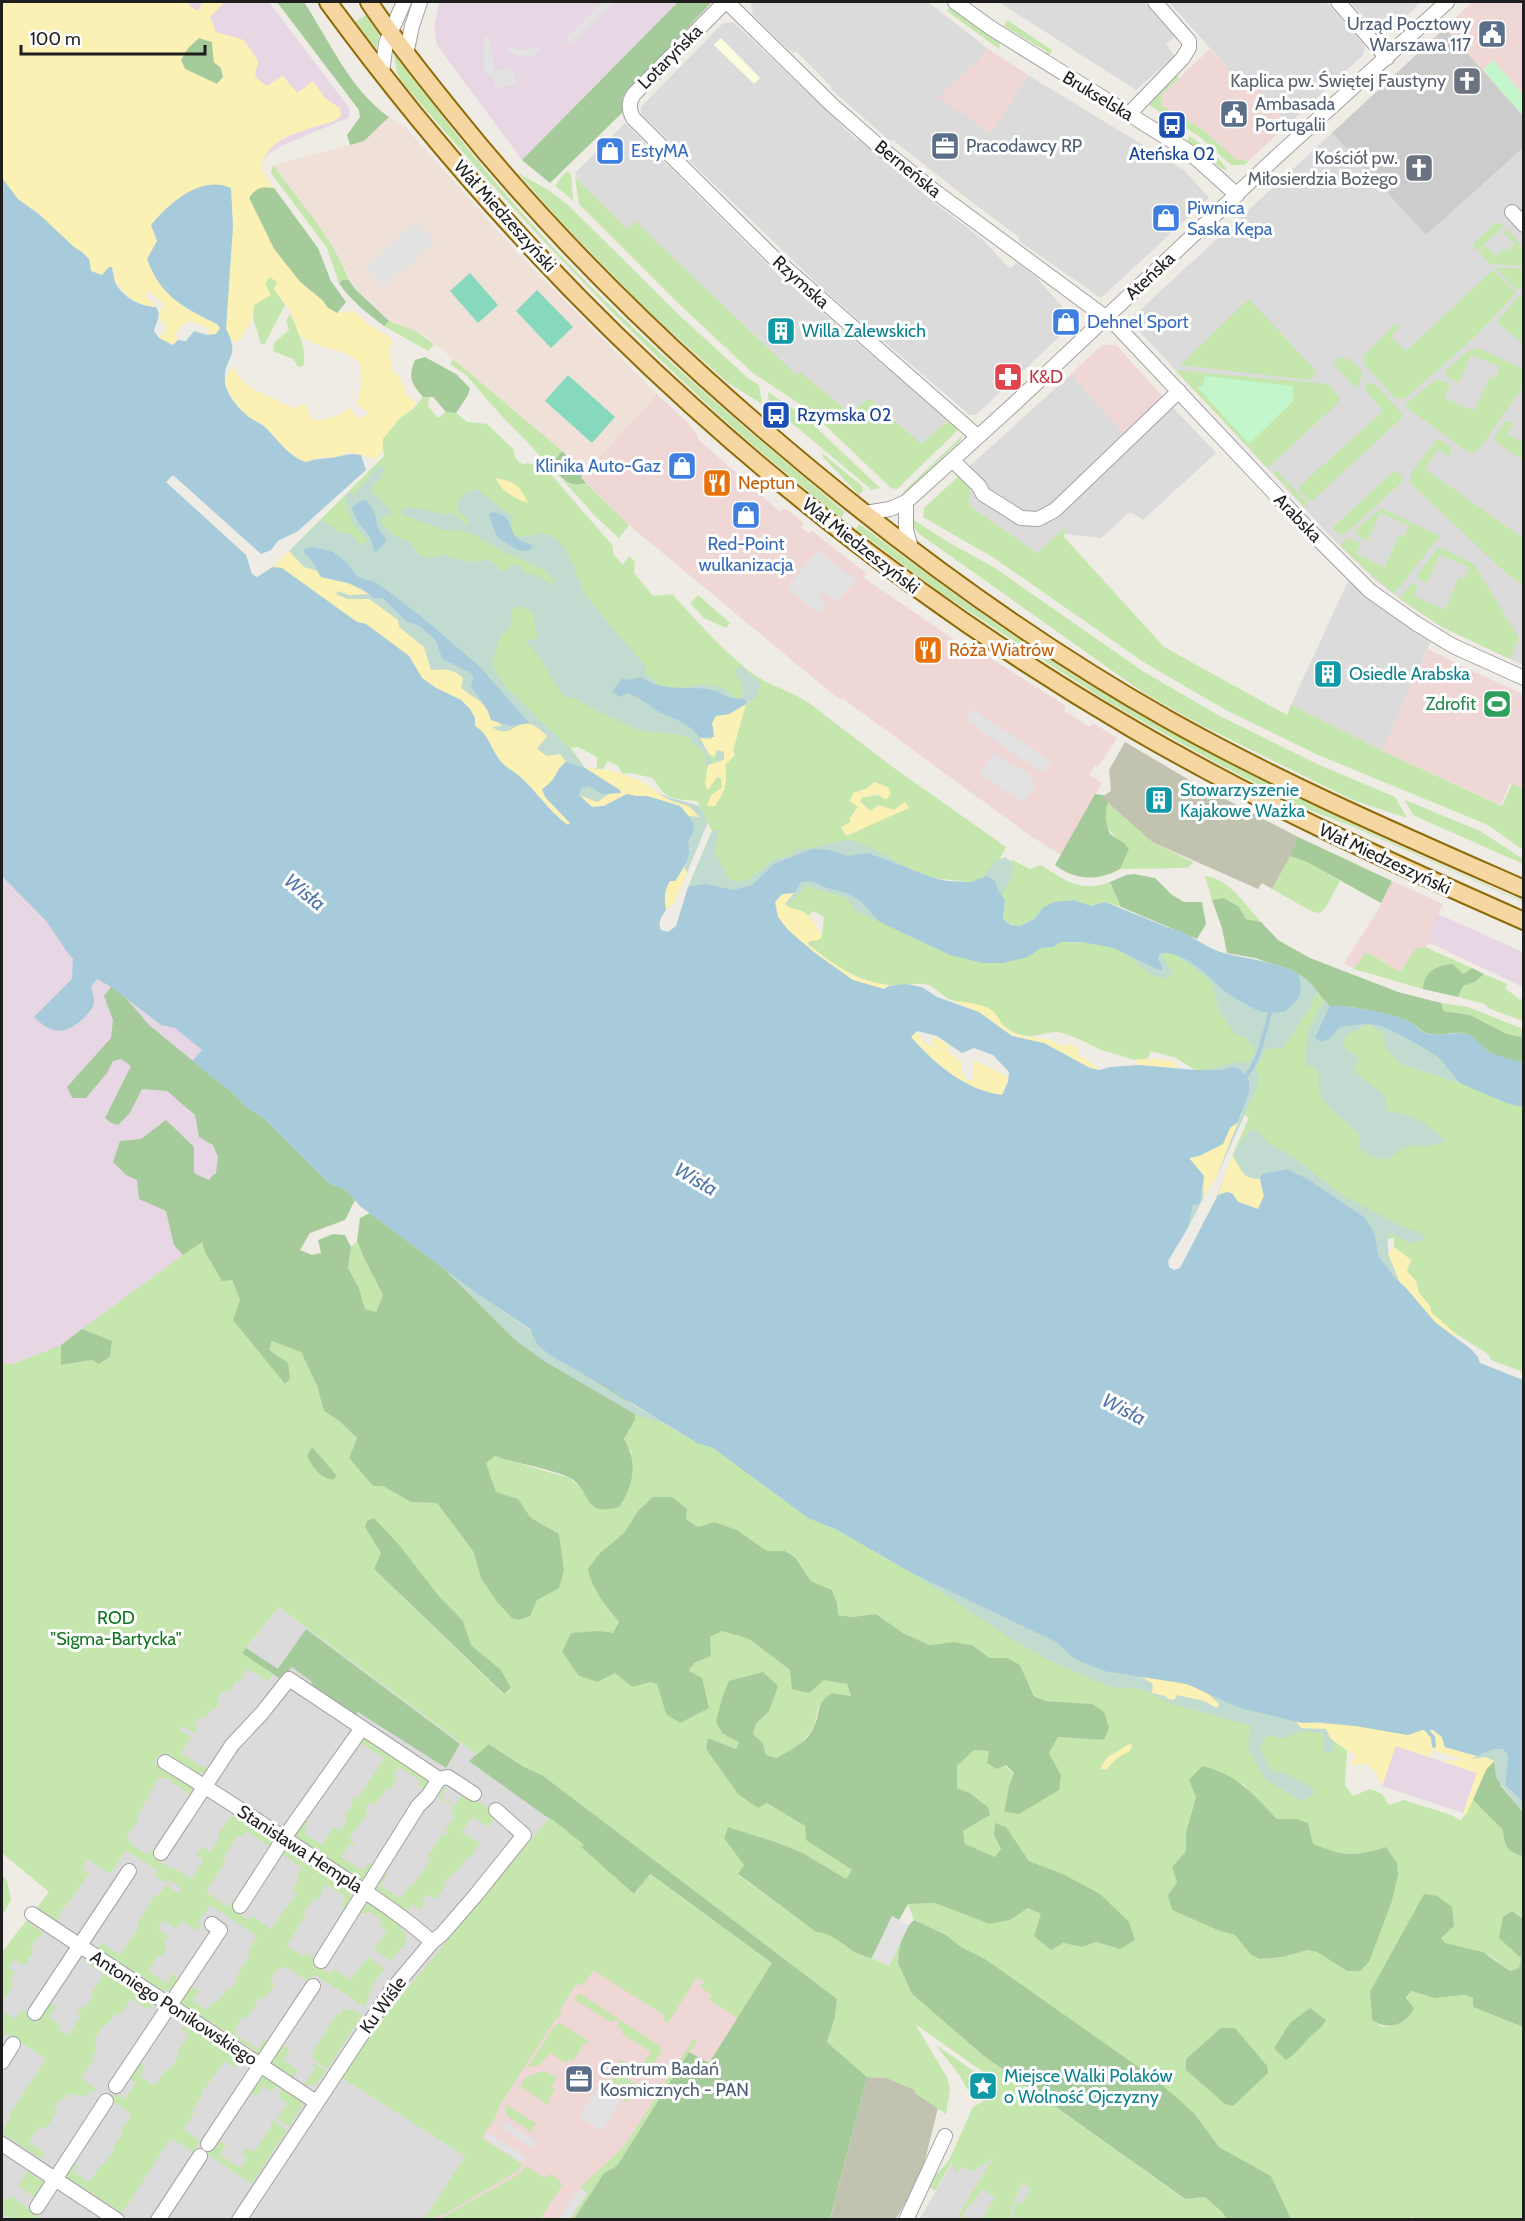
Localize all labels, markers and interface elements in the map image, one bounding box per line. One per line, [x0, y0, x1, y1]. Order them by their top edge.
place label: Urząd Pocztowy Warszawa 117 [1347, 13, 1471, 56]
scale bar [21, 18, 206, 56]
public building icon: Urząd Pocztowy Warszawa 117 [1476, 18, 1508, 50]
street label: Lotaryńska [633, 20, 707, 94]
text: 100 m [30, 28, 81, 50]
church icon: Kaplica pw. Świętej Faustyny [1451, 65, 1483, 97]
street label: Brukselska [1059, 66, 1138, 126]
place label: Kaplica pw. Świętej Faustyny [1230, 70, 1446, 92]
place label: Ambasada Portugalii [1255, 93, 1336, 136]
public building icon: Ambasada Portugalii [1218, 98, 1250, 130]
bus stop icon: Ateńska 02 [1156, 109, 1188, 141]
office icon: Pracodawcy RP [929, 130, 961, 162]
shop icon: EstyMA [594, 135, 626, 167]
place label: Pracodawcy RP [966, 135, 1082, 157]
street label: Berneńska [870, 136, 946, 203]
place label: EstyMA [631, 140, 689, 162]
place label: Ateńska 02 [1129, 143, 1215, 165]
place label: Kościół pw. Miłosierdzia Bożego [1247, 147, 1398, 190]
church icon: Kościół pw. Miłosierdzia Bożego [1403, 152, 1435, 184]
street label: Wał Miedzeszyński [449, 156, 561, 276]
place label: Piwnica Saska Kępa [1187, 197, 1273, 240]
shop icon: Piwnica Saska Kępa [1150, 202, 1182, 234]
street label: Ateńska [1121, 247, 1180, 304]
street label: Rzymska [768, 251, 834, 313]
shop icon: Dehnel Sport [1050, 306, 1082, 338]
place label: Dehnel Sport [1087, 311, 1189, 333]
building icon: Willa Zalewskich [765, 315, 797, 347]
place label: Willa Zalewskich [802, 320, 926, 342]
pharmacy icon: K&D [992, 361, 1024, 393]
place label: K&D [1029, 366, 1063, 388]
bus stop icon: Rzymska 02 [760, 399, 792, 431]
place label: Rzymska 02 [797, 404, 891, 426]
shop icon: Klinika Auto-Gaz [666, 450, 698, 482]
place label: Klinika Auto-Gaz [535, 455, 662, 477]
restaurant icon: Neptun [701, 467, 733, 499]
place label: Neptun [738, 472, 795, 494]
street label: Arabska [1269, 489, 1327, 547]
street label: Wał Miedzeszyński [798, 493, 924, 599]
shop icon: Red-Point wulkanizacja [730, 499, 762, 531]
place label: Red-Point wulkanizacja [699, 533, 794, 576]
restaurant icon: Róża Wiatrów [912, 634, 944, 666]
place label: Róża Wiatrów [949, 639, 1054, 661]
building icon: Osiedle Arabska [1312, 658, 1344, 690]
place label: Osiedle Arabska [1349, 663, 1470, 685]
sports icon: Zdrofit [1481, 688, 1513, 720]
place label: Zdrofit [1426, 693, 1476, 715]
place label: Stowarzyszenie Kajakowe Ważka [1180, 779, 1305, 822]
building icon: Stowarzyszenie Kajakowe Ważka [1143, 784, 1175, 816]
street label: Wał Miedzeszyński [1316, 819, 1454, 899]
water label: Wisła [280, 868, 330, 916]
water label: Wisła [670, 1157, 722, 1201]
water label: Wisła [1098, 1388, 1150, 1430]
park label: ROD "Sigma-Bartycka" [50, 1607, 182, 1650]
street label: Stanisława Hempla [233, 1800, 367, 1898]
street label: Antoniego Ponikowskiego [86, 1946, 262, 2070]
street label: Ku Wiśle [355, 1972, 411, 2038]
place label: Centrum Badań Kosmicznych - PAN [600, 2058, 749, 2101]
office icon: Centrum Badań Kosmicznych - PAN [563, 2063, 595, 2095]
place label: Miejsce Walki Polaków o Wolność Ojczyzny [1004, 2065, 1173, 2108]
place icon: Miejsce Walki Polaków o Wolność Ojczyzny [967, 2070, 999, 2102]

